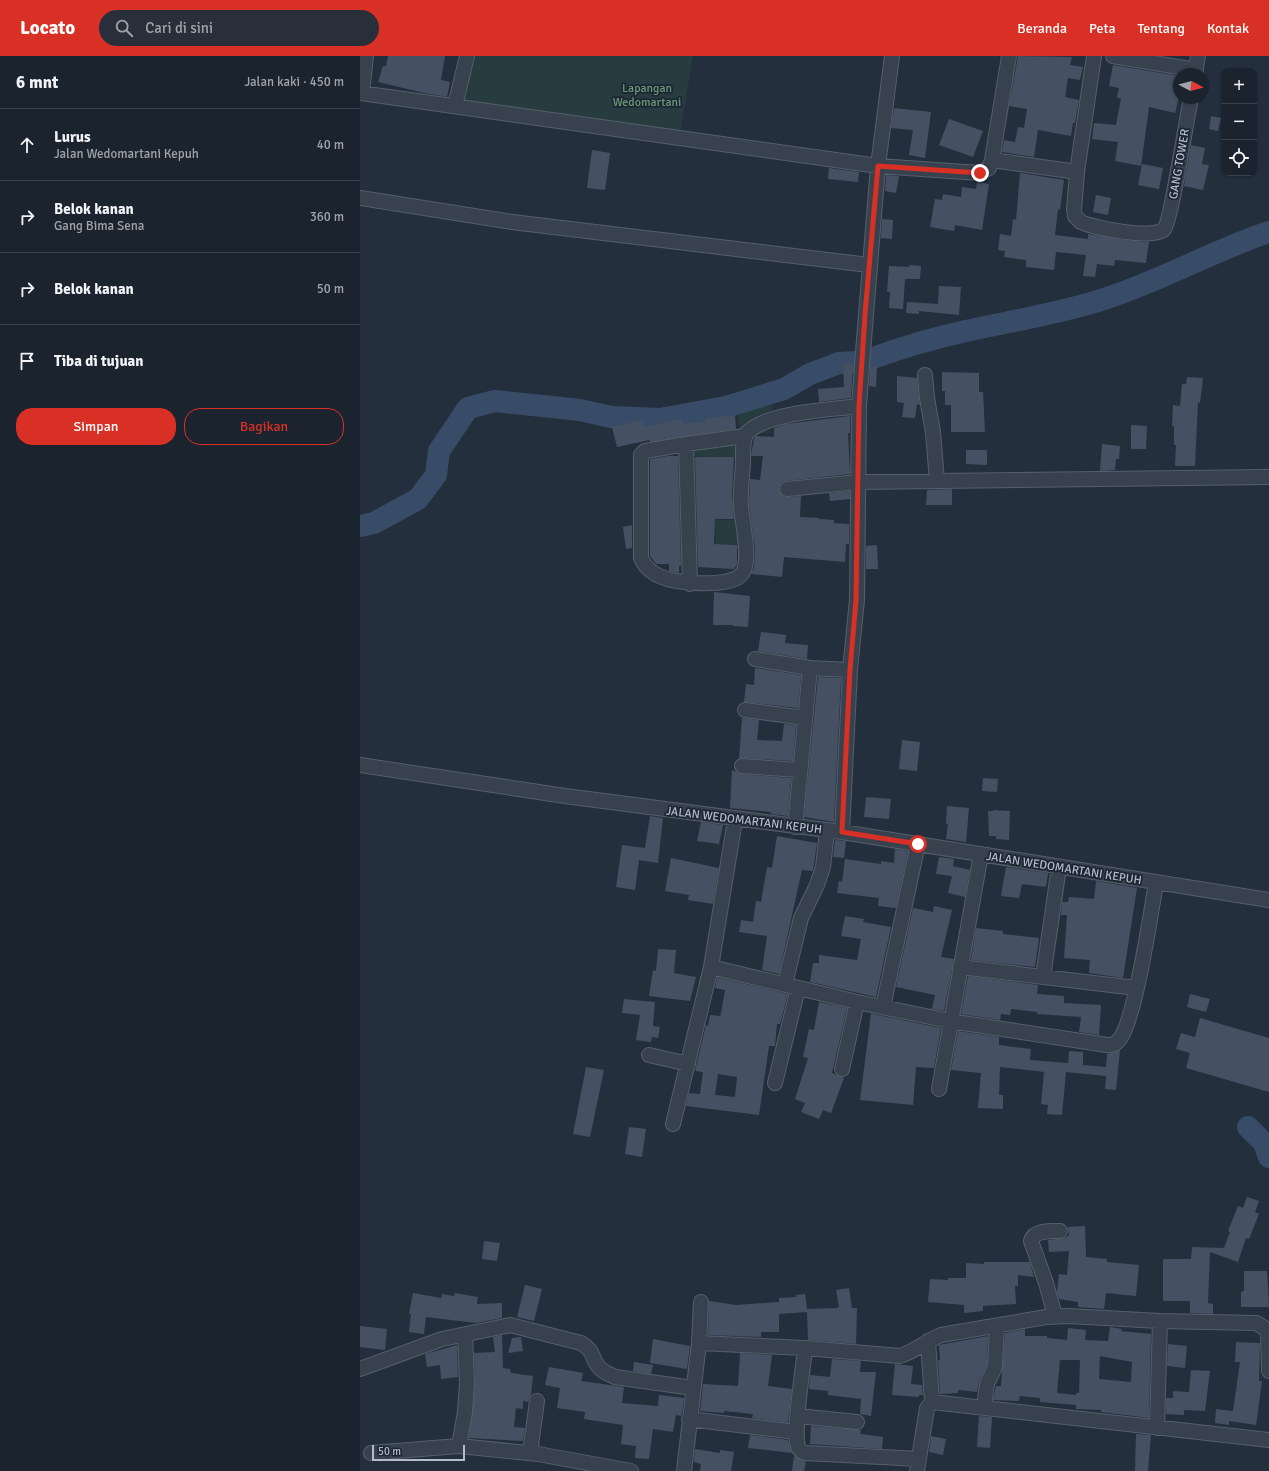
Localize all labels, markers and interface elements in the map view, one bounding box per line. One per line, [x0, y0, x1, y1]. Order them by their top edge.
search box [99, 10, 379, 46]
text: Locato [20, 16, 75, 40]
icon: search [113, 17, 135, 39]
text: Cari di sini [145, 19, 213, 37]
text: Beranda [1017, 20, 1067, 37]
text: Peta [1089, 20, 1116, 37]
text: Tentang [1138, 20, 1185, 37]
text: Kontak [1207, 20, 1249, 37]
north arrow [1173, 68, 1209, 104]
map controls [1221, 68, 1257, 176]
button: + [1221, 68, 1257, 104]
text: 6 mnt [16, 72, 58, 93]
text: Jalan kaki · 450 m [245, 74, 344, 90]
park label: Lapangan Wedomartani [613, 81, 681, 110]
button: − [1221, 104, 1257, 140]
text: Lurus [54, 128, 91, 146]
street label: GANG TOWER [1166, 128, 1193, 200]
icon: ahead [16, 134, 38, 156]
text: 40 m [317, 137, 344, 153]
button: locate [1221, 140, 1257, 176]
text: Jalan Wedomartani Kepuh [54, 146, 199, 162]
route end [971, 164, 989, 182]
text: Belok kanan [54, 200, 134, 218]
icon: right [16, 206, 38, 228]
text: 360 m [310, 209, 344, 225]
text: Gang Bima Sena [54, 218, 144, 234]
icon: right [16, 278, 38, 300]
text: Belok kanan [54, 280, 134, 298]
text: 50 m [317, 281, 344, 297]
icon: arrive [16, 350, 38, 372]
text: Tiba di tujuan [54, 352, 144, 370]
button: Simpan [16, 408, 176, 445]
button: Bagikan [184, 408, 344, 445]
street label: JALAN WEDOMARTANI KEPUH [665, 803, 823, 838]
route start [909, 835, 927, 853]
street label: JALAN WEDOMARTANI KEPUH [985, 849, 1143, 888]
scale bar [372, 1443, 465, 1462]
text: 50 m [378, 1445, 401, 1458]

